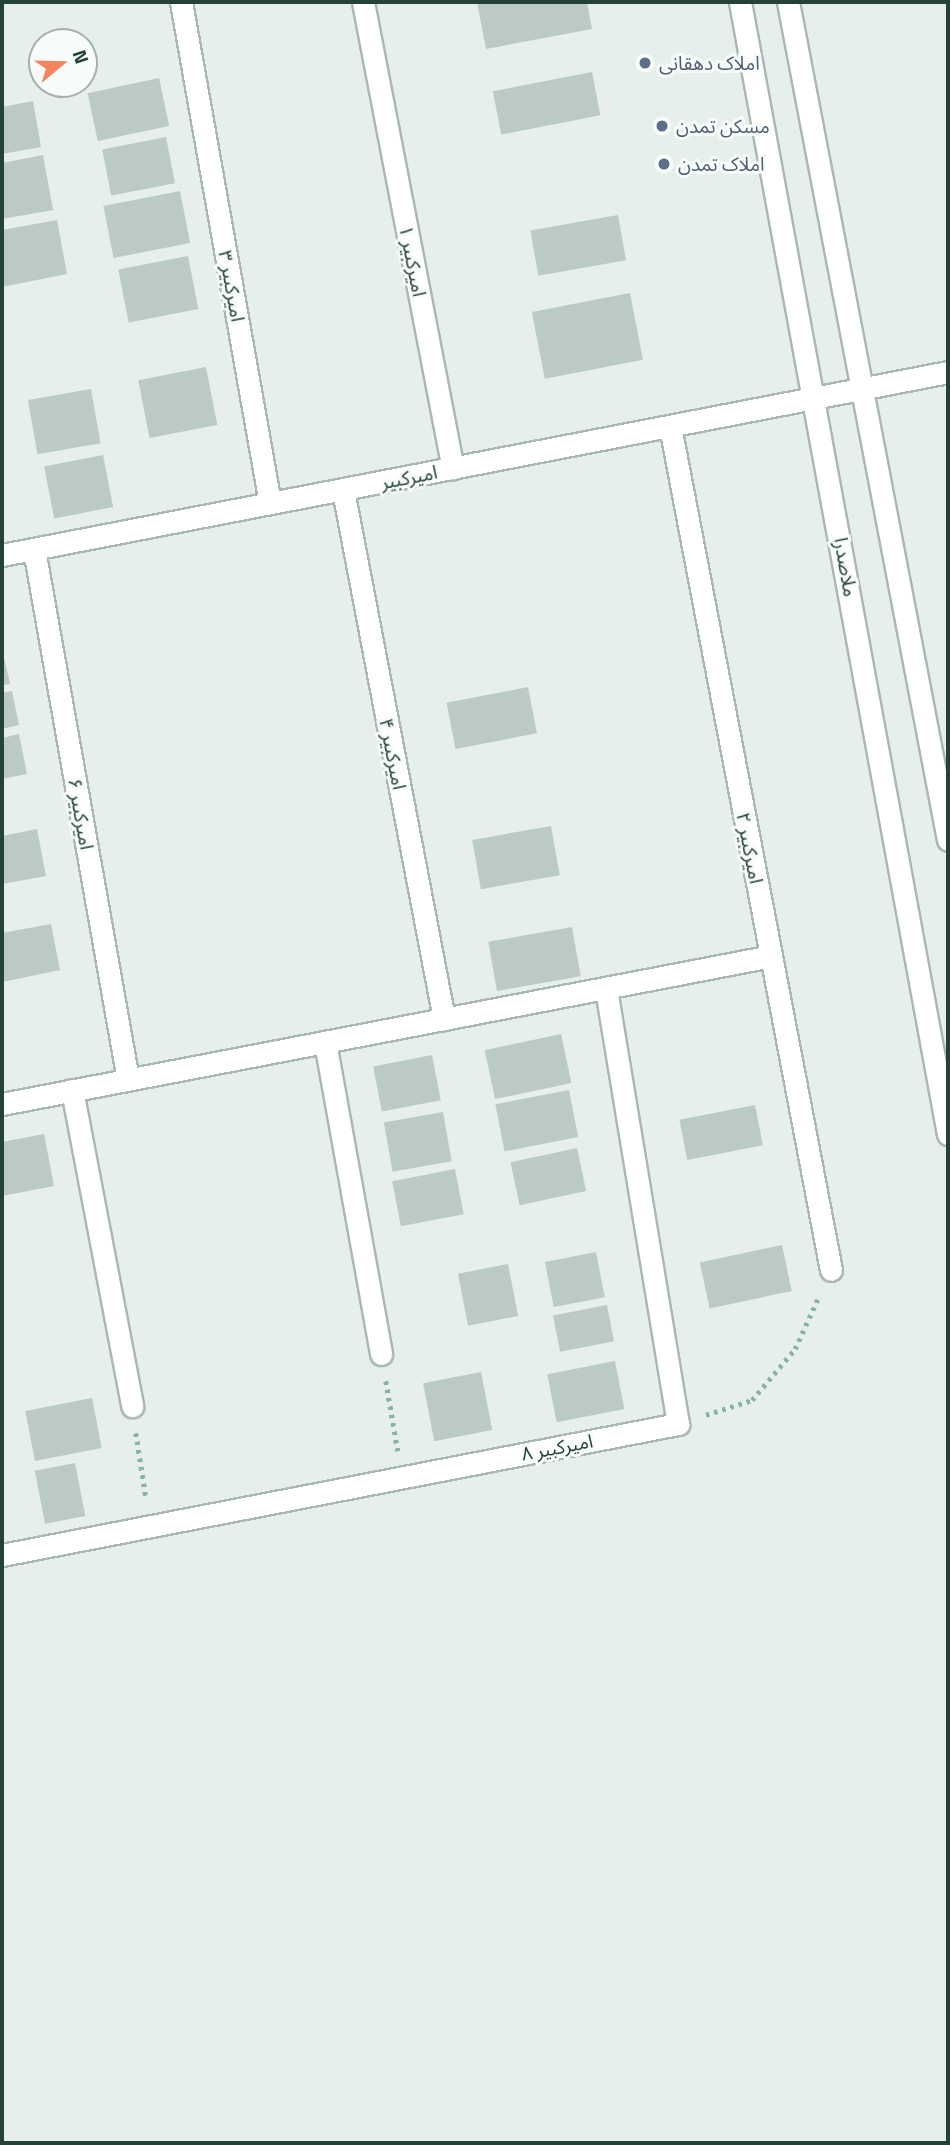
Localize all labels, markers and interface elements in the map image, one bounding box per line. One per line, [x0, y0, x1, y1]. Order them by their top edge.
north arrow [28, 28, 98, 98]
text: N [66, 46, 97, 68]
place label: املاک دهقانی [659, 52, 760, 74]
marker: املاک دهقانی [637, 55, 653, 71]
place label: مسکن تمدن [676, 115, 770, 137]
marker: مسکن تمدن [654, 118, 670, 134]
place label: املاک تمدن [678, 153, 765, 175]
marker: املاک تمدن [656, 156, 672, 172]
street label: امیرکبیر ۱ [395, 223, 431, 299]
street label: امیرکبیر ۳ [214, 248, 250, 324]
street label: امیرکبیر [379, 460, 439, 494]
street label: ملاصدرا [830, 536, 862, 598]
street label: امیرکبیر ۴ [375, 716, 411, 792]
street label: امیرکبیر ۶ [63, 776, 99, 852]
street label: امیرکبیر ۲ [732, 810, 768, 886]
street label: امیرکبیر ۸ [519, 1429, 595, 1465]

